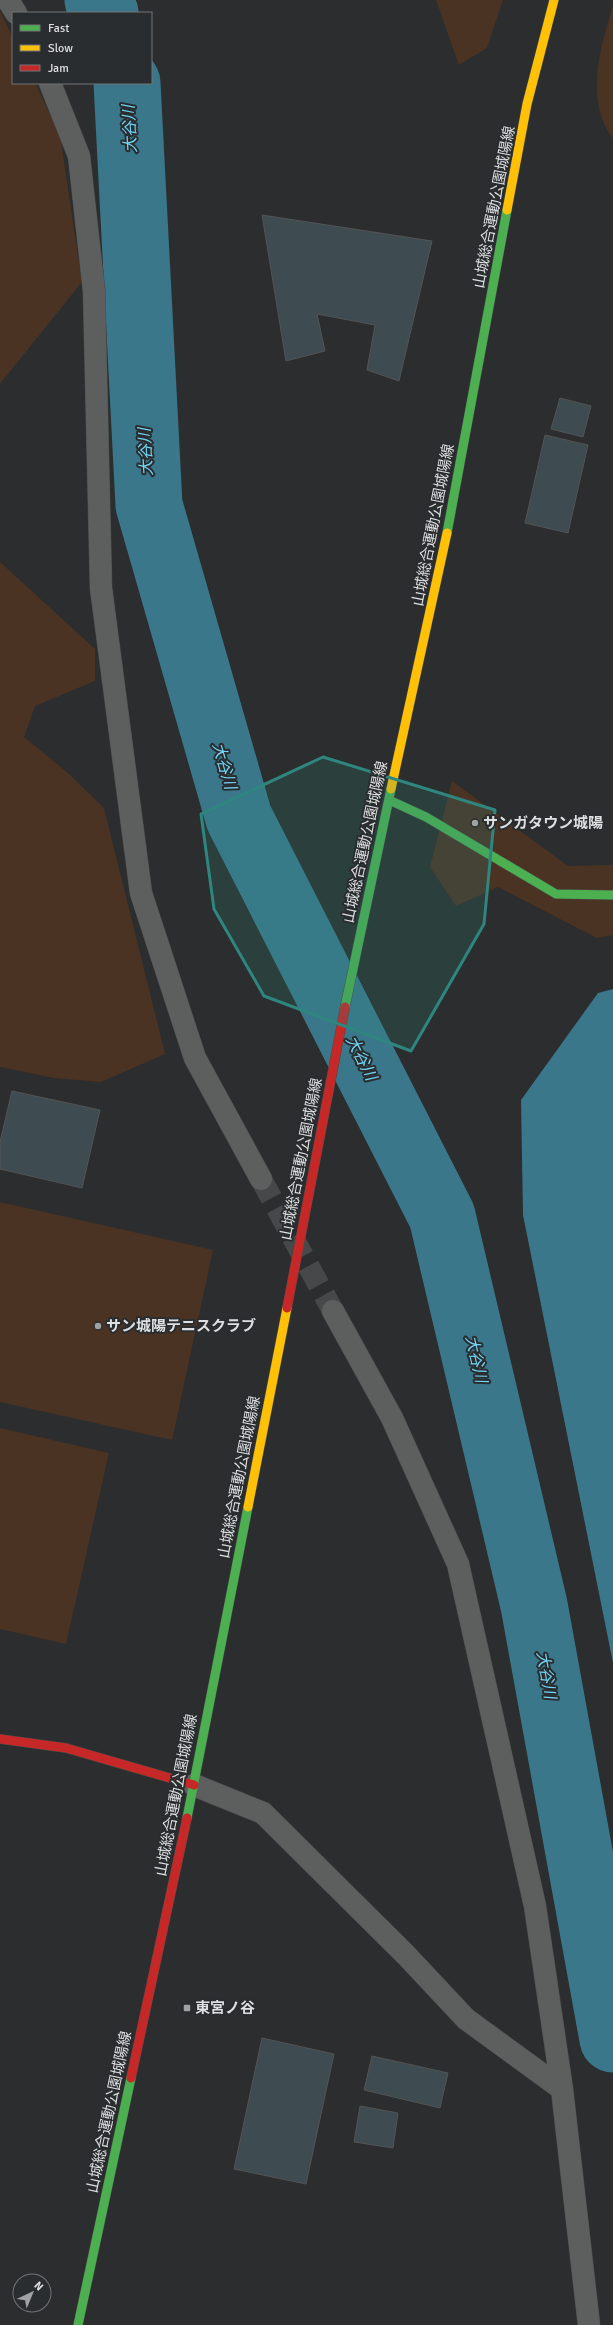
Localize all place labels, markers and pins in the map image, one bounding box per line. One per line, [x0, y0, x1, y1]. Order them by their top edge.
place label: サンガタウン城陽 [483, 814, 603, 832]
marker: サンガタウン城陽 [470, 818, 480, 828]
place label: サン城陽テニスクラブ [106, 1317, 256, 1335]
marker: サン城陽テニスクラブ [93, 1321, 103, 1331]
place label: 東宮ノ谷 [195, 1999, 255, 2017]
marker: 東宮ノ谷 [182, 2003, 192, 2013]

